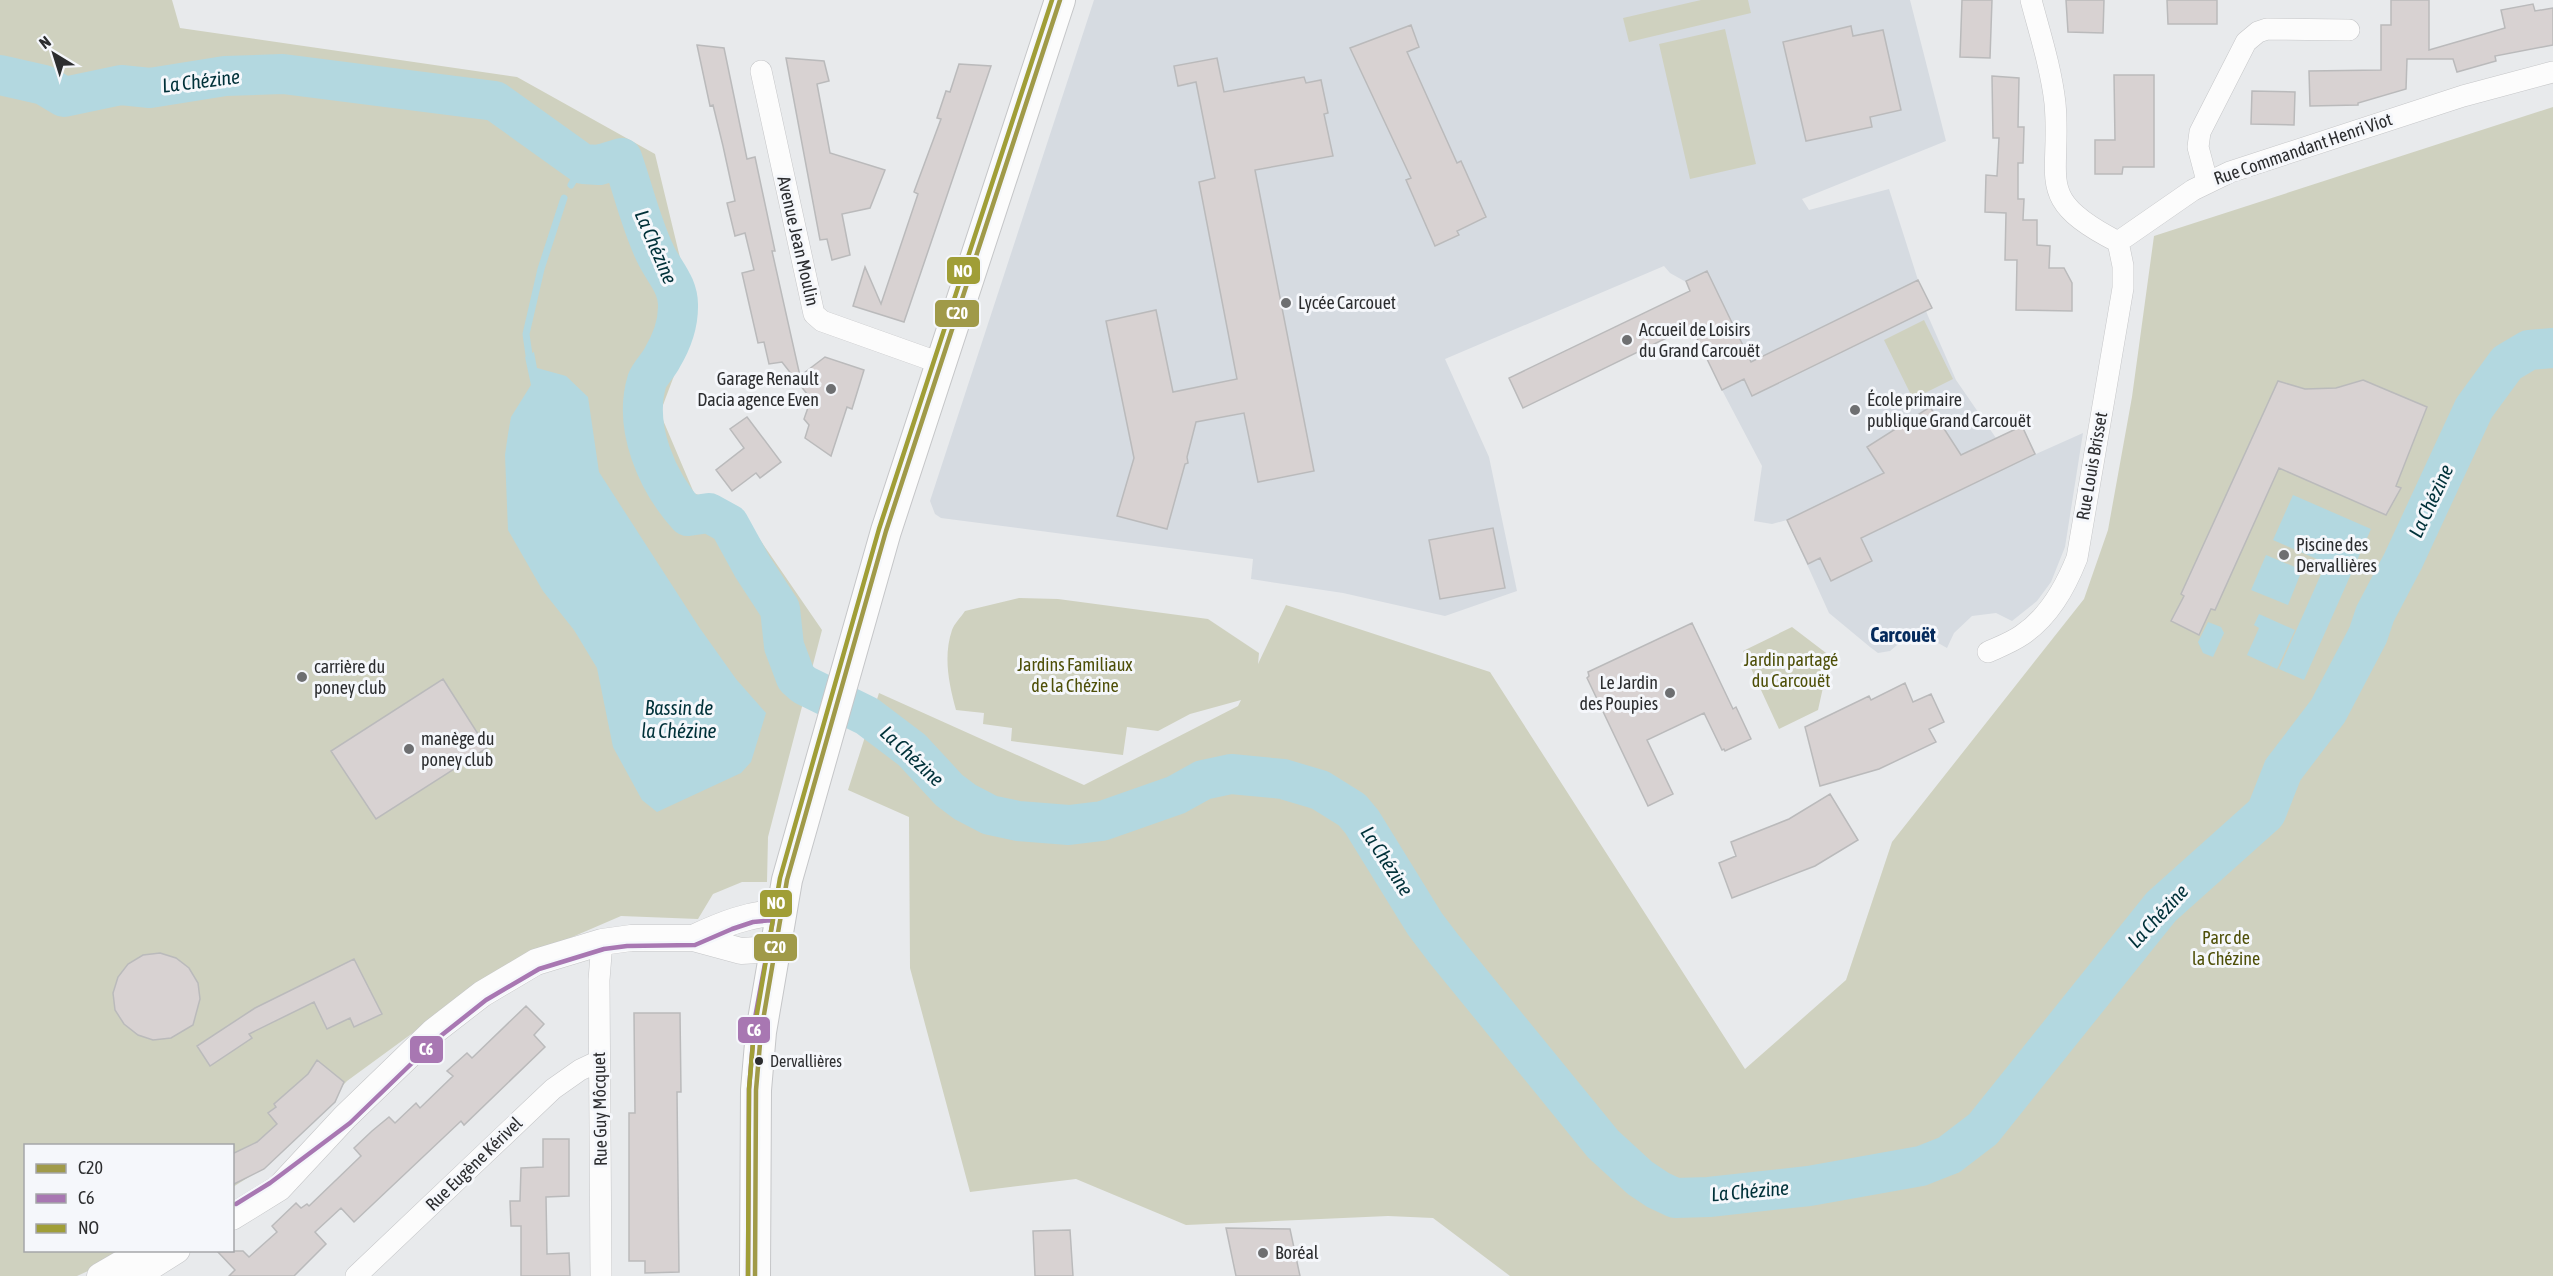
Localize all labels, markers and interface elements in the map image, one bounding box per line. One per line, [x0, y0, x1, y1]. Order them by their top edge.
north arrow [24, 24, 84, 84]
text: N [35, 32, 54, 52]
water label: La Chézine [161, 64, 241, 97]
street label: Rue Commandant Henri Viot [2211, 108, 2395, 189]
street label: Avenue Jean Moulin [773, 174, 824, 308]
water label: La Chézine [631, 206, 682, 287]
line badge: NO [946, 256, 981, 285]
text: NO [954, 262, 972, 280]
place label: Lycée Carcouet [1298, 292, 1396, 313]
marker: Lycée Carcouet [1279, 296, 1293, 310]
line badge: C20 [934, 299, 980, 328]
text: C20 [946, 304, 969, 322]
place label: Accueil de Loisirs du Grand Carcouët [1639, 319, 1760, 361]
marker: Accueil de Loisirs du Grand Carcouët [1620, 333, 1634, 347]
place label: Garage Renault Dacia agence Even [697, 368, 819, 410]
marker: Garage Renault Dacia agence Even [824, 382, 838, 396]
place label: École primaire publique Grand Carcouët [1867, 389, 2031, 431]
marker: École primaire publique Grand Carcouët [1848, 403, 1862, 417]
street label: Rue Louis Brisset [2072, 410, 2111, 522]
water label: La Chézine [2404, 461, 2457, 541]
place label: Piscine des Dervallières [2296, 534, 2377, 576]
marker: Piscine des Dervallières [2277, 548, 2291, 562]
district label: Carcouët [1870, 623, 1936, 646]
park label: Jardin partagé du Carcouët [1744, 649, 1838, 691]
park label: Jardins Familiaux de la Chézine [1017, 654, 1133, 696]
place label: carrière du poney club [314, 656, 386, 698]
marker: carrière du poney club [295, 670, 309, 684]
place label: Le Jardin des Poupies [1579, 672, 1658, 714]
marker: Le Jardin des Poupies [1663, 686, 1677, 700]
water label: Bassin de la Chézine [641, 696, 717, 742]
water label: La Chézine [876, 721, 949, 791]
place label: manège du poney club [421, 728, 494, 770]
marker: manège du poney club [402, 742, 416, 756]
water label: La Chézine [1356, 822, 1418, 900]
water label: La Chézine [2123, 879, 2193, 952]
line badge: NO [759, 889, 793, 918]
text: NO [767, 894, 785, 912]
park label: Parc de la Chézine [2192, 927, 2260, 969]
line badge: C20 [753, 933, 798, 962]
text: C20 [764, 938, 787, 956]
line badge: C6 [737, 1016, 771, 1044]
text: C6 [747, 1021, 762, 1039]
line badge: C6 [409, 1035, 444, 1064]
text: C6 [419, 1040, 434, 1058]
street label: Rue Guy Môcquet [588, 1052, 611, 1166]
place label: Dervallières [770, 1052, 842, 1070]
marker: Dervallières [753, 1055, 765, 1067]
street label: Rue Eugène Kérivel [421, 1112, 526, 1215]
legend [24, 1144, 234, 1252]
text: C20 [78, 1157, 103, 1178]
water label: La Chézine [1710, 1176, 1790, 1205]
text: C6 [78, 1187, 95, 1208]
text: NO [78, 1217, 99, 1238]
place label: Boréal [1275, 1242, 1319, 1263]
marker: Boréal [1256, 1246, 1270, 1260]

